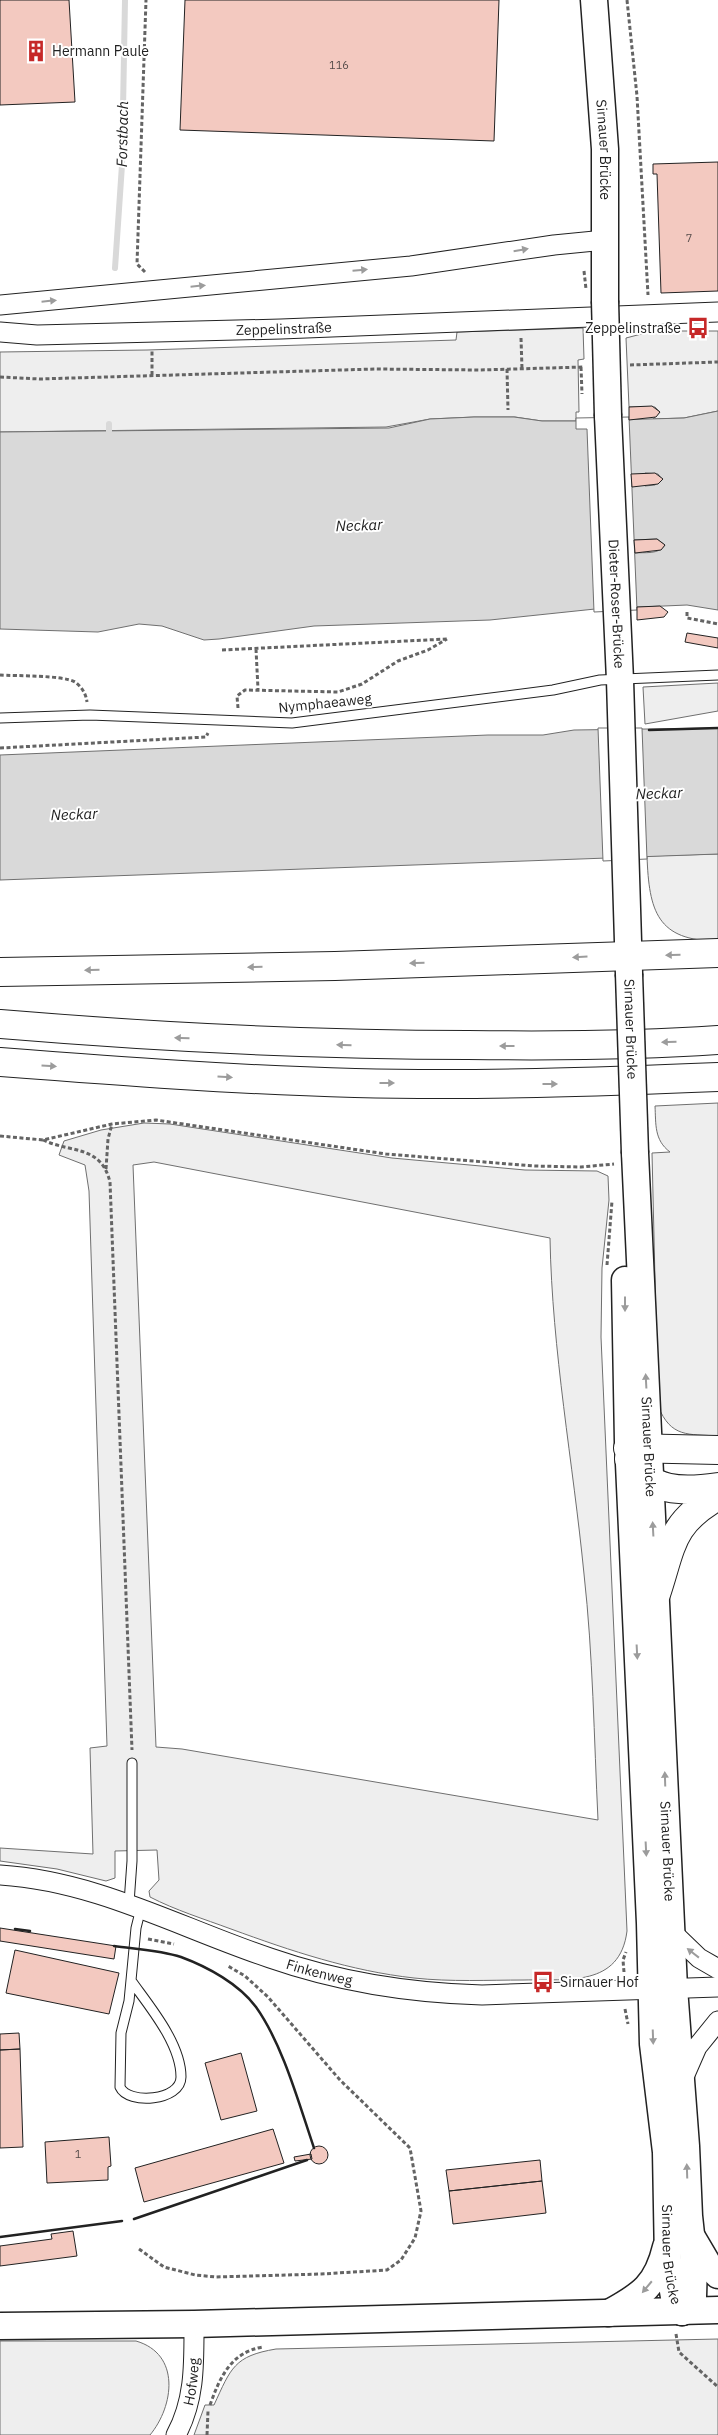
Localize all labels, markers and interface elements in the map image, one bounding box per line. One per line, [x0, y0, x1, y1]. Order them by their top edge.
building icon: Hermann Paule [23, 38, 49, 64]
place label: Hermann Paule [52, 42, 149, 60]
house number: 116 [329, 58, 349, 72]
street label: Sirnauer Brücke [592, 99, 614, 200]
water label: Forstbach [112, 101, 132, 167]
house number: 7 [686, 231, 692, 245]
one-way arrow [513, 246, 529, 254]
one-way arrow [352, 266, 368, 274]
one-way arrow [190, 282, 206, 290]
one-way arrow [41, 296, 57, 304]
bus stop icon: Zeppelinstraße [685, 315, 711, 341]
street label: Zeppelinstraße [236, 318, 332, 339]
place label: Zeppelinstraße [585, 319, 681, 337]
water label: Neckar [335, 515, 383, 535]
street label: Dieter-Roser-Brücke [605, 539, 628, 669]
street label: Nymphaeaweg [278, 689, 373, 717]
water label: Neckar [635, 783, 683, 803]
water label: Neckar [50, 804, 98, 824]
one-way arrow [665, 951, 681, 959]
one-way arrow [571, 954, 587, 962]
one-way arrow [409, 959, 425, 967]
one-way arrow [247, 964, 263, 972]
one-way arrow [84, 967, 100, 975]
street label: Sirnauer Brücke [620, 978, 642, 1080]
one-way arrow [174, 1033, 190, 1041]
one-way arrow [661, 1039, 677, 1047]
one-way arrow [336, 1040, 352, 1048]
one-way arrow [499, 1041, 515, 1049]
one-way arrow [41, 1062, 57, 1070]
one-way arrow [217, 1073, 233, 1081]
one-way arrow [379, 1079, 395, 1087]
one-way arrow [542, 1080, 558, 1088]
one-way arrow [621, 1296, 629, 1312]
one-way arrow [641, 1372, 649, 1388]
street label: Sirnauer Brücke [637, 1396, 660, 1498]
one-way arrow [649, 1521, 657, 1537]
one-way arrow [634, 1644, 642, 1660]
one-way arrow [660, 1770, 668, 1786]
street label: Sirnauer Brücke [656, 1801, 679, 1902]
one-way arrow [643, 1841, 651, 1857]
one-way arrow [686, 1948, 700, 1958]
street label: Finkenweg [284, 1955, 355, 1990]
bus stop icon: Sirnauer Hof [530, 1969, 556, 1995]
place label: Sirnauer Hof [560, 1973, 639, 1991]
one-way arrow [649, 2030, 657, 2046]
house number: 1 [75, 2147, 82, 2161]
one-way arrow [683, 2163, 691, 2179]
street label: Sirnauer Brücke [658, 2204, 686, 2308]
one-way arrow [641, 2281, 652, 2294]
street label: Hofweg [179, 2357, 203, 2407]

